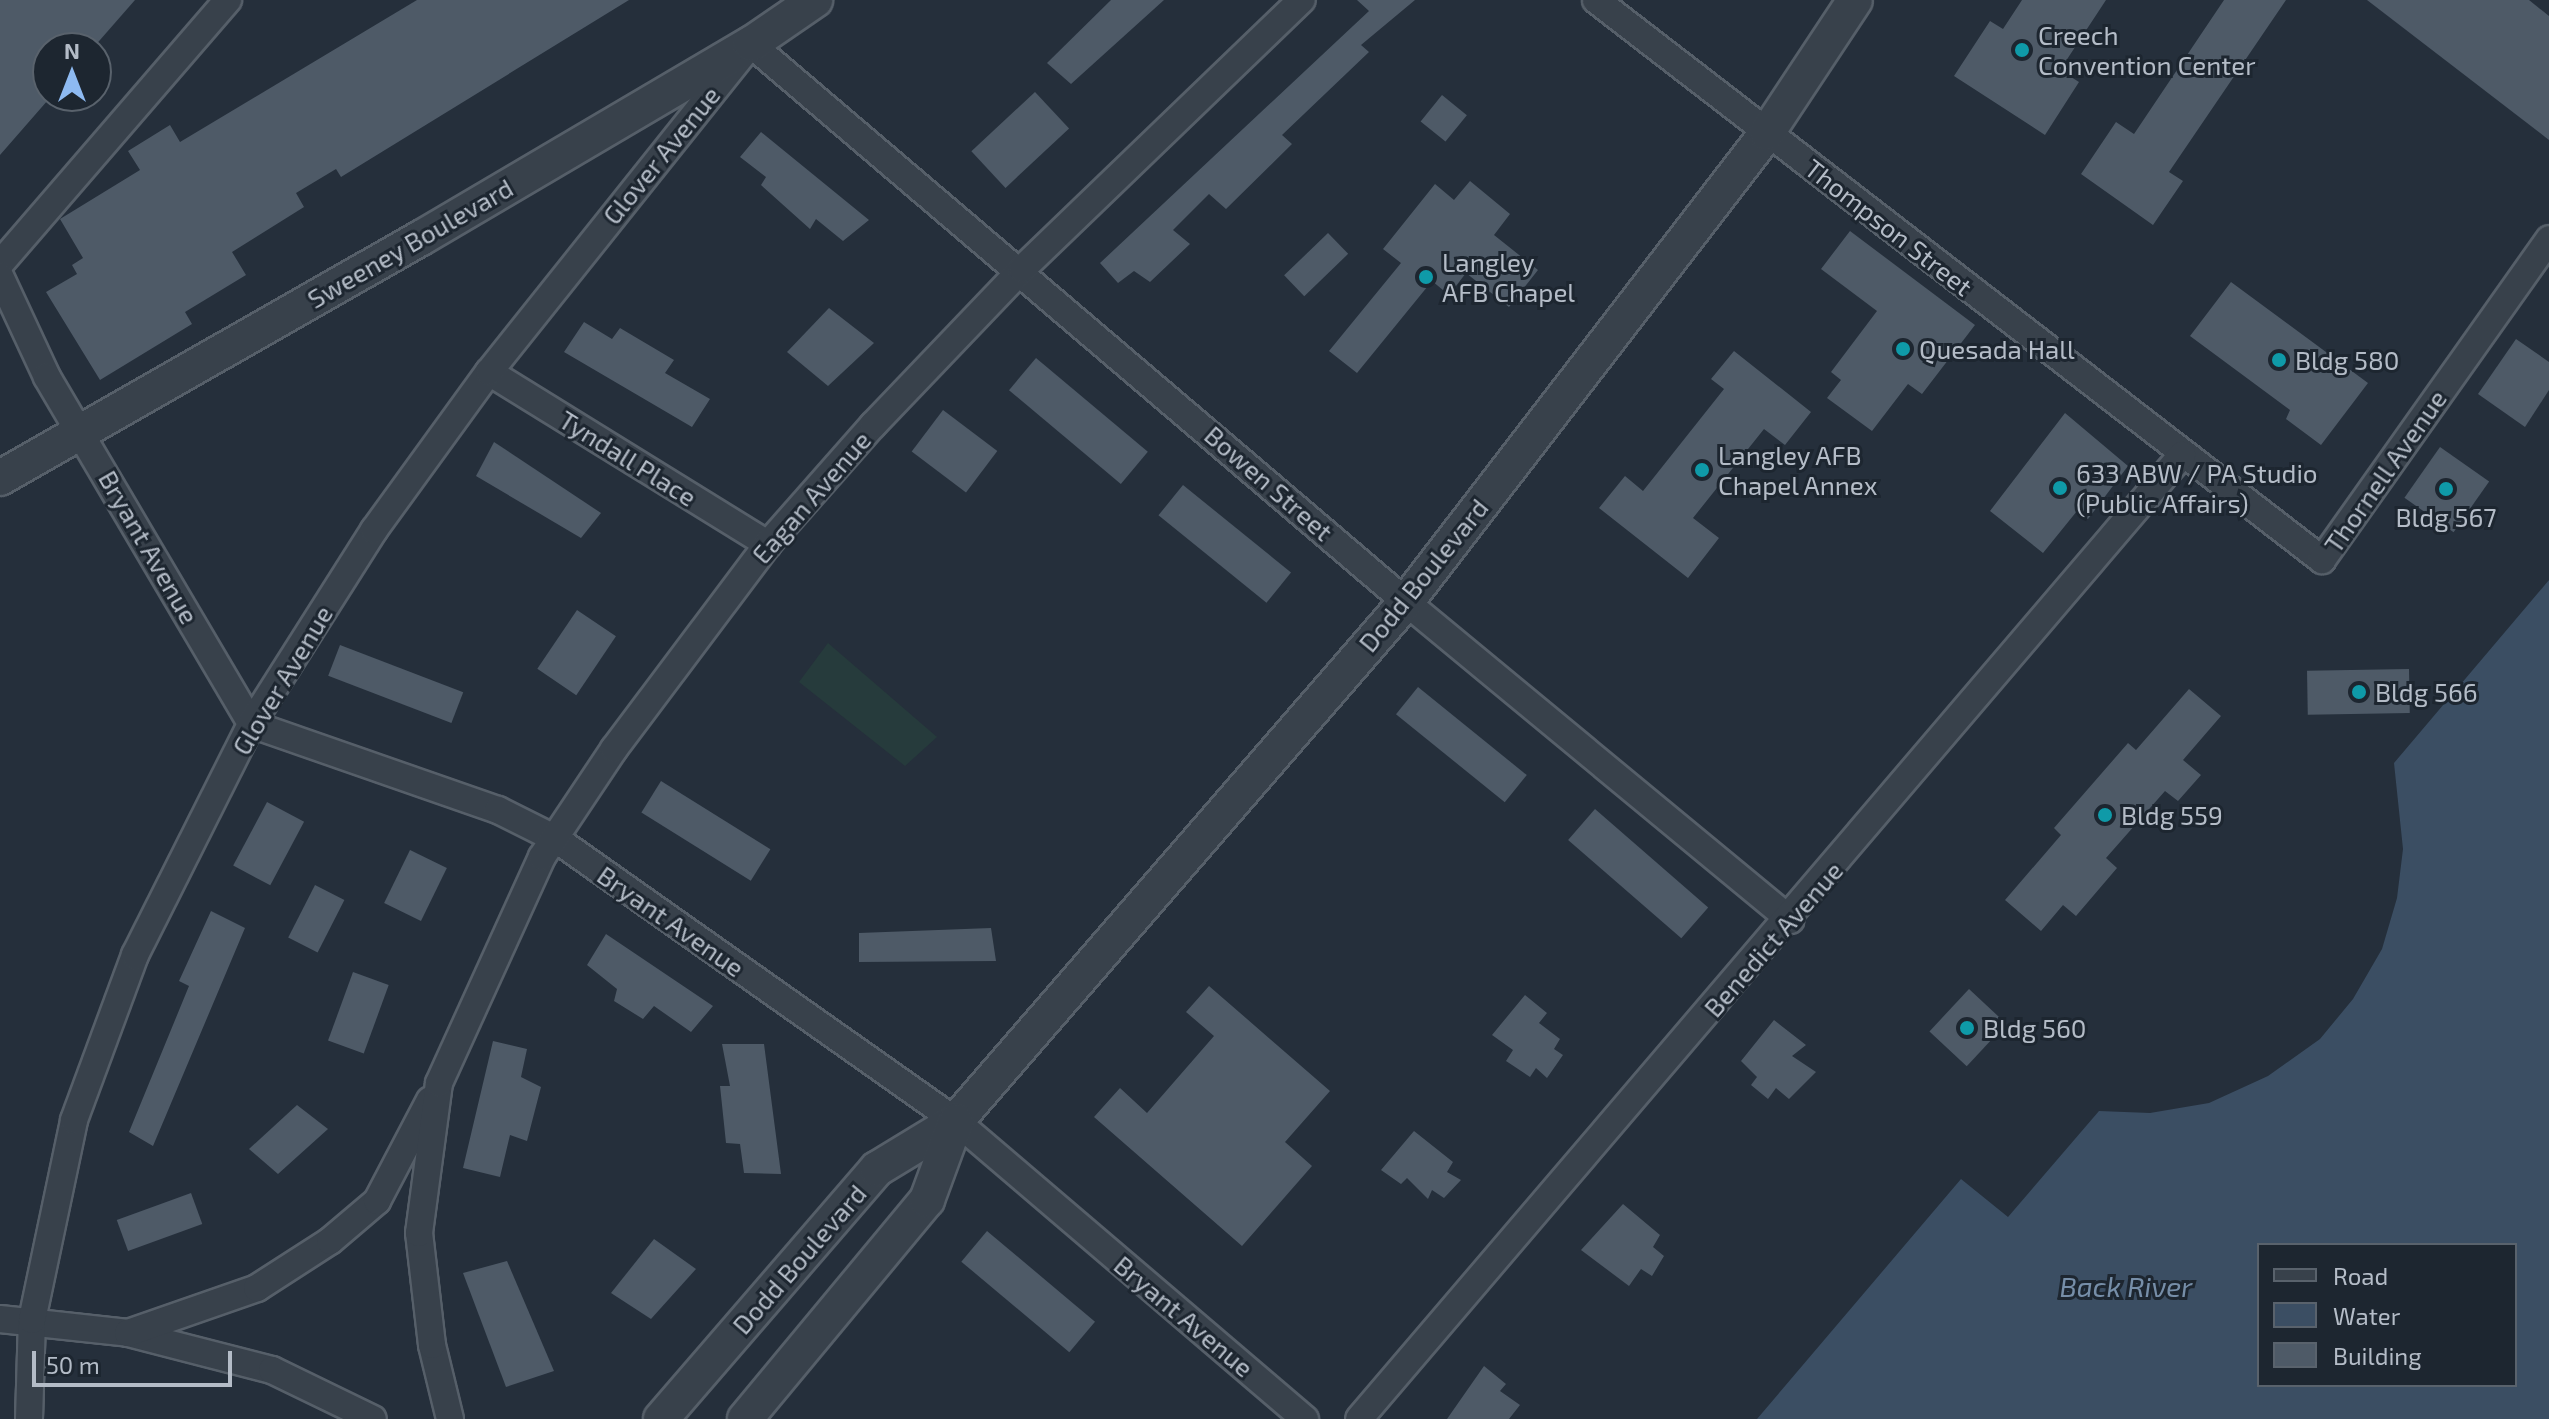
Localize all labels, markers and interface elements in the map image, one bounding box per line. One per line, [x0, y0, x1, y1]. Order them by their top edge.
place label: Creech Convention Center [2038, 19, 2256, 80]
north arrow [32, 32, 112, 112]
text: N [64, 37, 80, 63]
marker: Creech Convention Center [2013, 41, 2031, 59]
street label: Glover Avenue [596, 79, 726, 231]
street label: Thompson Street [1799, 152, 1979, 302]
street label: Sweeney Boulevard [301, 171, 519, 315]
place label: Langley AFB Chapel [1442, 246, 1575, 308]
marker: Langley AFB Chapel [1417, 268, 1435, 286]
place label: Quesada Hall [1919, 333, 2075, 365]
marker: Quesada Hall [1894, 340, 1912, 358]
place label: Bldg 580 [2295, 344, 2399, 376]
marker: Bldg 580 [2270, 351, 2288, 369]
street label: Thornell Avenue [2317, 383, 2453, 559]
street label: Tyndall Place [553, 403, 703, 513]
street label: Bowen Street [1199, 419, 1339, 547]
street label: Eagan Avenue [745, 424, 877, 570]
place label: Langley AFB Chapel Annex [1718, 439, 1879, 500]
place label: 633 ABW / PA Studio (Public Affairs) [2076, 457, 2319, 518]
marker: Langley AFB Chapel Annex [1693, 461, 1711, 479]
street label: Bryant Avenue [92, 465, 206, 629]
marker: 633 ABW / PA Studio (Public Affairs) [2051, 479, 2069, 497]
marker: Bldg 567 [2437, 480, 2455, 498]
street label: Dodd Boulevard [1352, 492, 1494, 658]
place label: Bldg 567 [2395, 501, 2497, 533]
street label: Glover Avenue [225, 599, 339, 761]
place label: Bldg 566 [2375, 676, 2478, 708]
marker: Bldg 566 [2350, 683, 2368, 701]
place label: Bldg 559 [2121, 799, 2223, 831]
marker: Bldg 559 [2096, 806, 2114, 824]
street label: Benedict Avenue [1697, 855, 1849, 1023]
street label: Bryant Avenue [591, 859, 751, 983]
place label: Bldg 560 [1983, 1012, 2087, 1044]
marker: Bldg 560 [1958, 1019, 1976, 1037]
street label: Dodd Boulevard [726, 1178, 872, 1340]
legend [2257, 1243, 2517, 1387]
street label: Bryant Avenue [1108, 1249, 1260, 1383]
text: Road [2333, 1261, 2388, 1290]
water label: Back River [2060, 1269, 2192, 1303]
text: Water [2333, 1301, 2400, 1330]
scale bar [36, 1335, 236, 1385]
text: Building [2333, 1341, 2422, 1370]
text: 50 m [46, 1350, 100, 1379]

